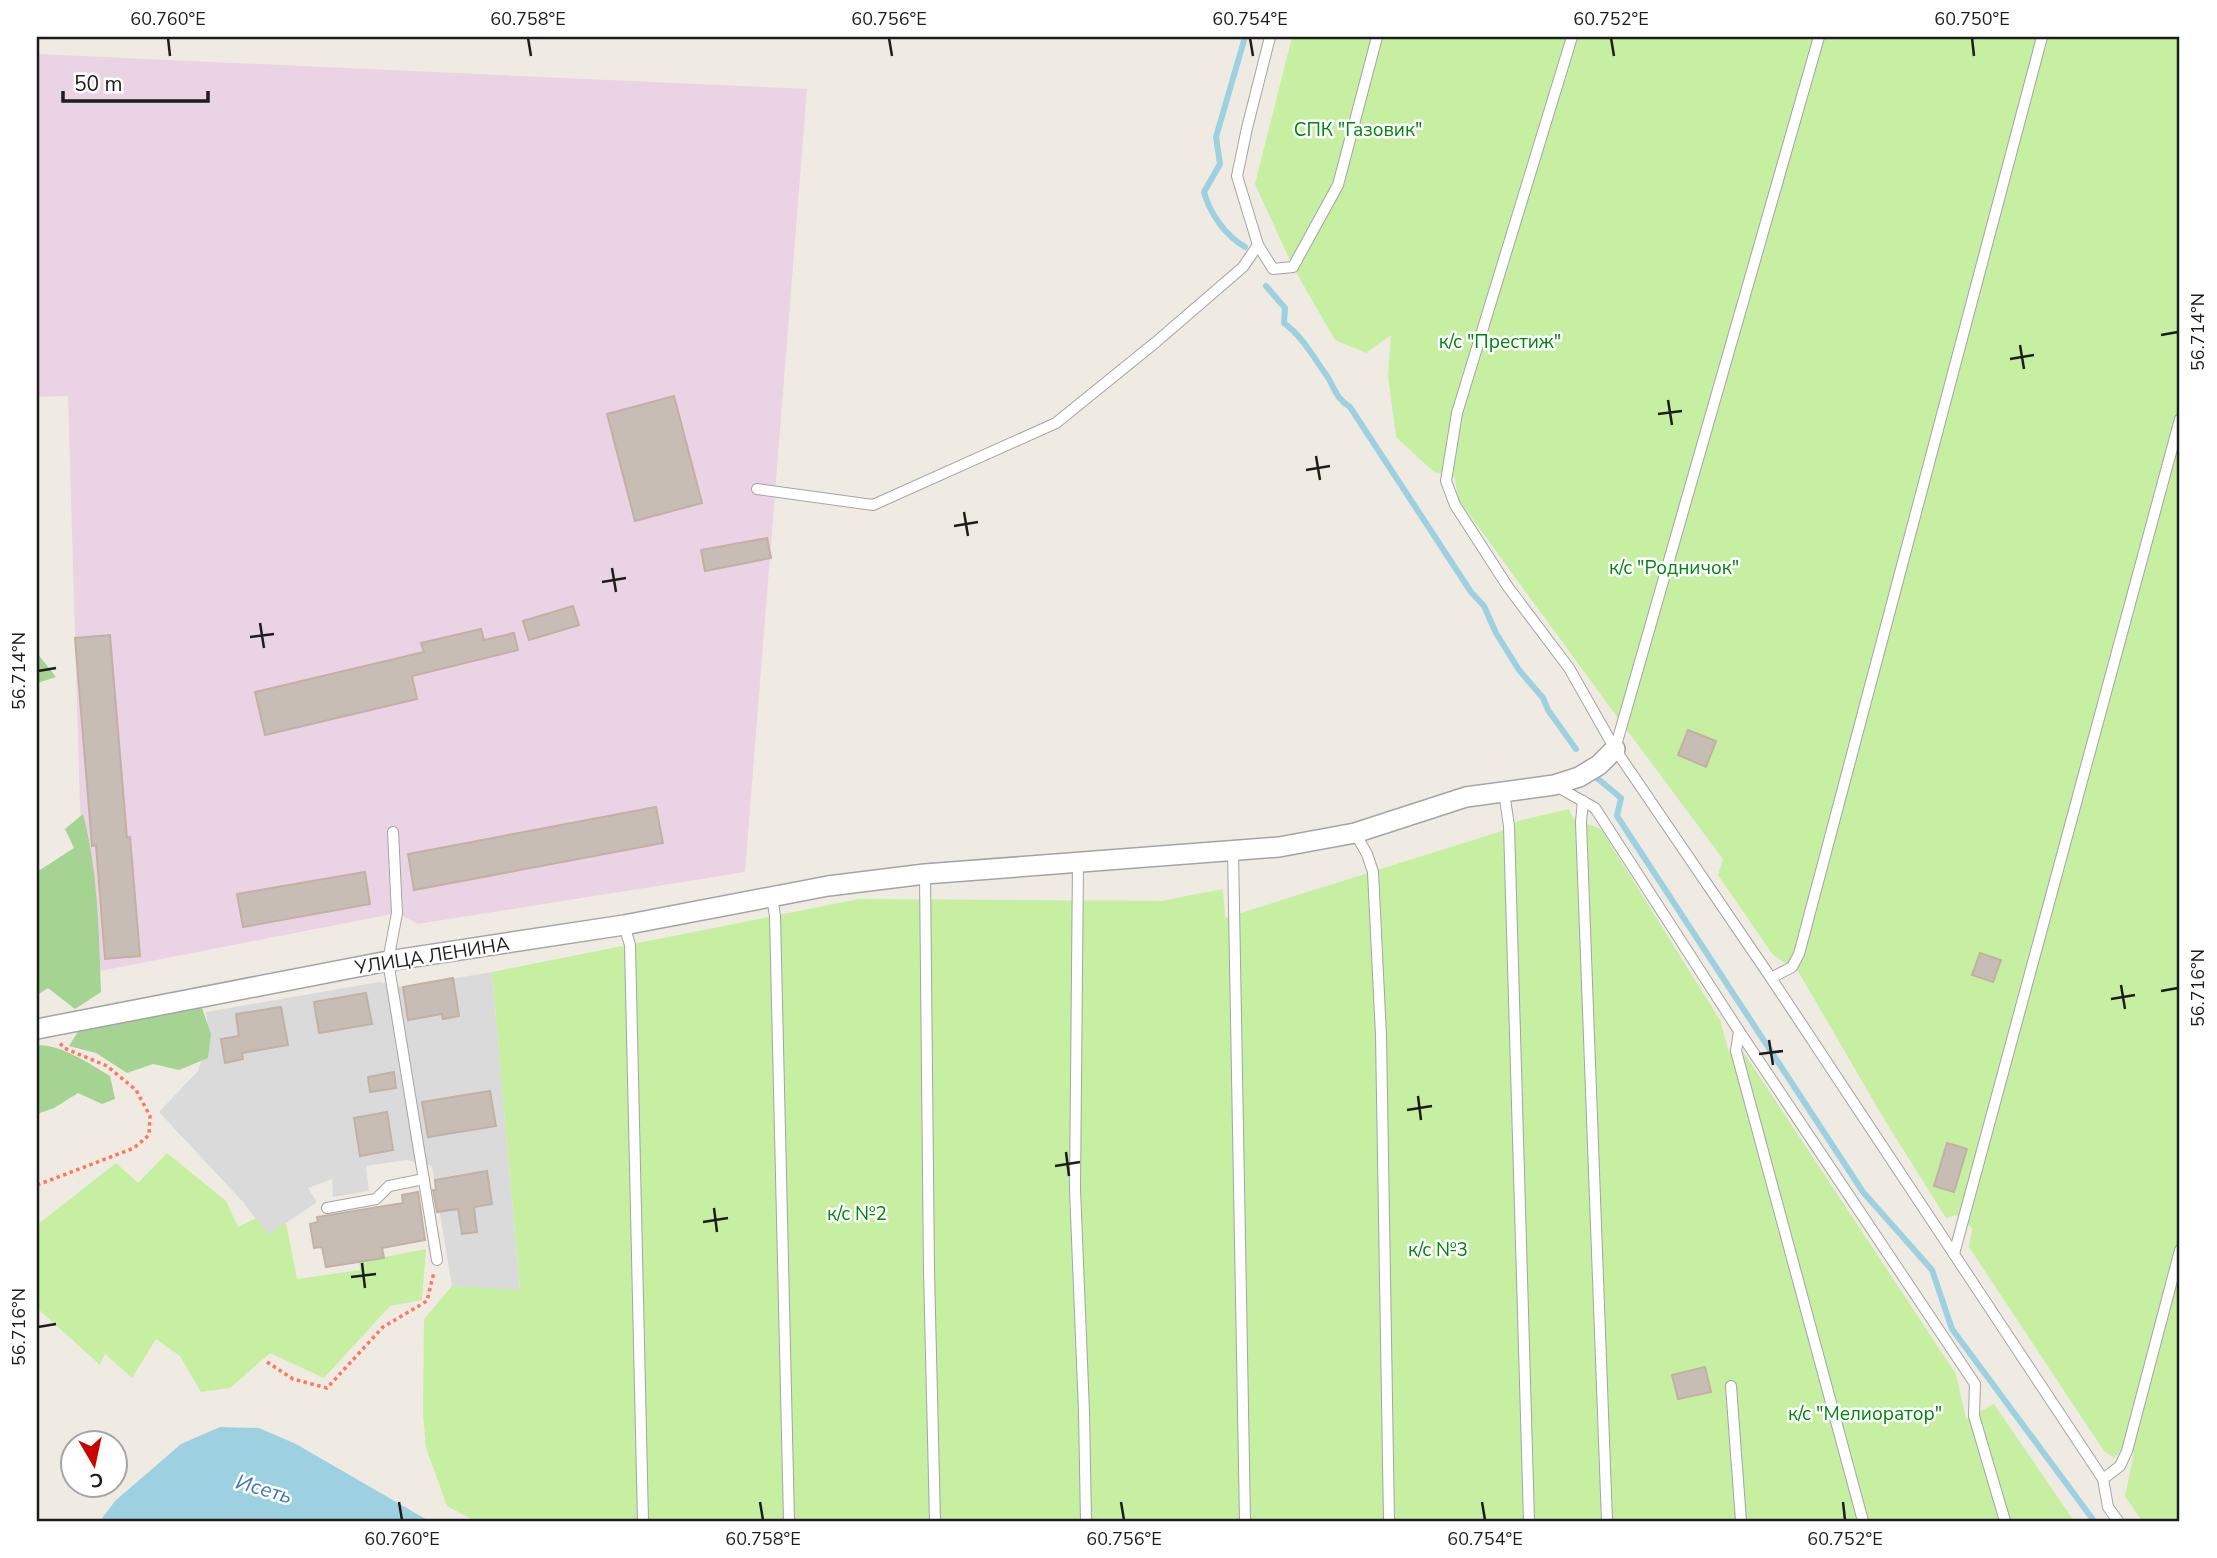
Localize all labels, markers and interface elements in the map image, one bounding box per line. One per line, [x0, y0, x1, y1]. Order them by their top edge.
text: 60.760°E [130, 7, 206, 31]
text: 60.758°E [490, 7, 566, 31]
text: 60.756°E [851, 7, 927, 31]
text: 60.754°E [1212, 7, 1288, 31]
text: 60.752°E [1573, 7, 1649, 31]
text: 60.750°E [1934, 7, 2010, 31]
scale bar [63, 60, 208, 104]
text: 50 m [74, 70, 123, 98]
park label: СПК "Газовик" [1294, 117, 1422, 143]
text: 56.714°N [2186, 293, 2210, 371]
park label: к/с "Престиж" [1439, 329, 1561, 355]
park label: к/с "Родничок" [1609, 555, 1739, 581]
text: 56.714°N [7, 632, 31, 710]
street label: УЛИЦА ЛЕНИНА [352, 931, 511, 981]
text: 56.716°N [2186, 949, 2210, 1027]
park label: к/с №2 [827, 1201, 887, 1227]
park label: к/с №3 [1408, 1237, 1468, 1263]
text: 56.716°N [7, 1288, 31, 1366]
park label: к/с "Мелиоратор" [1788, 1401, 1942, 1427]
north arrow [60, 1428, 130, 1498]
text: С [88, 1466, 105, 1494]
water label: Исеть [233, 1468, 295, 1510]
text: 60.760°E [364, 1527, 440, 1551]
text: 60.758°E [725, 1527, 801, 1551]
text: 60.756°E [1086, 1527, 1162, 1551]
text: 60.754°E [1447, 1527, 1523, 1551]
text: 60.752°E [1807, 1527, 1883, 1551]

